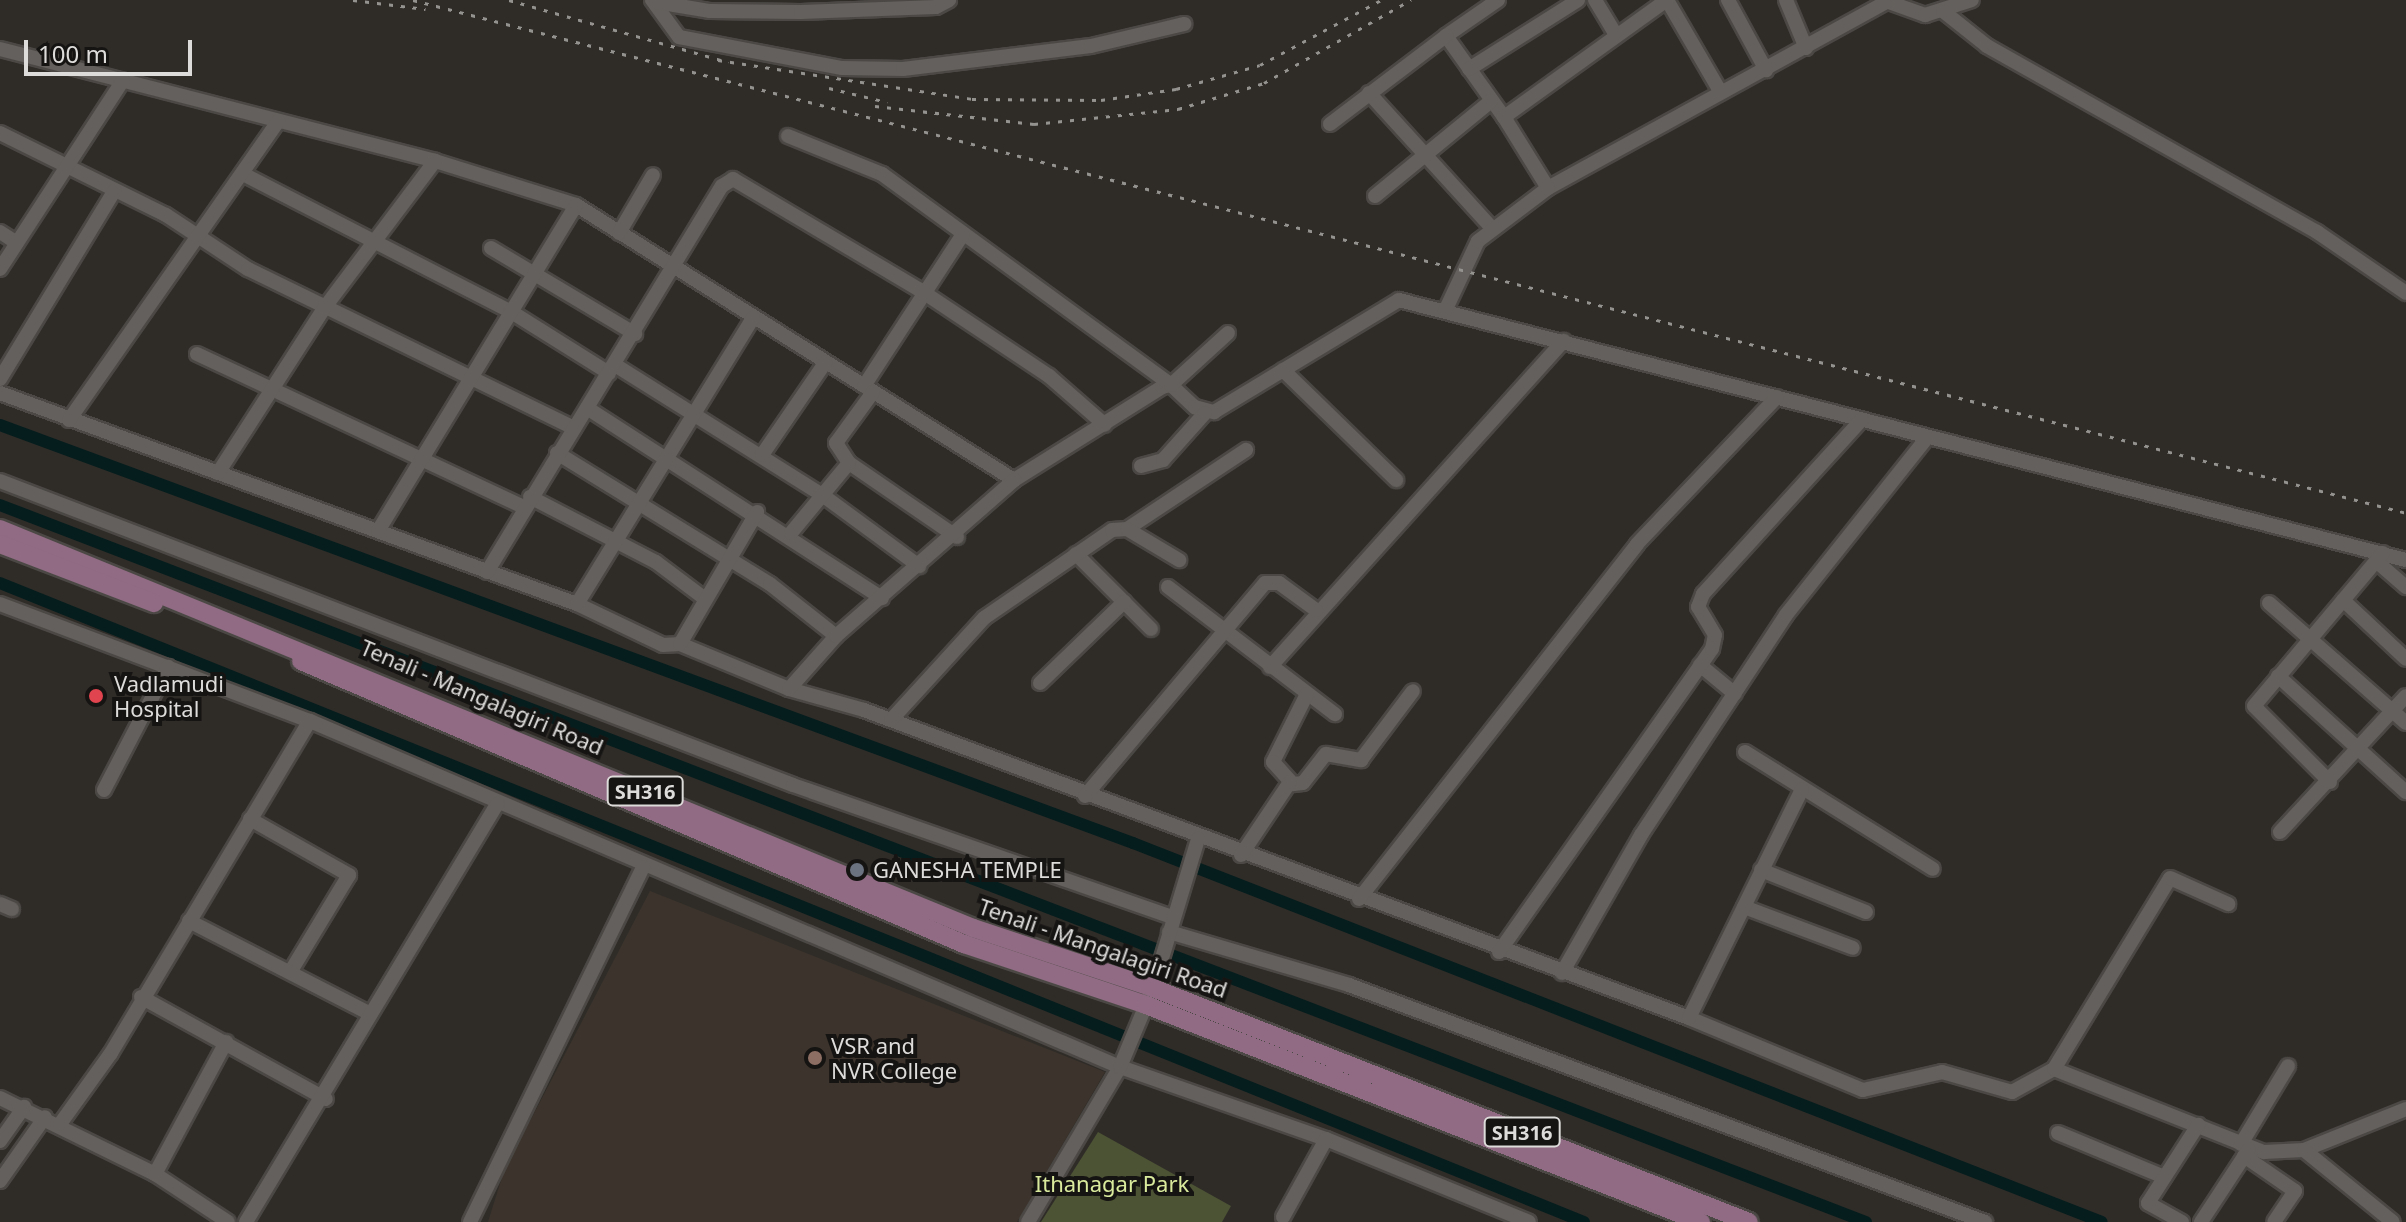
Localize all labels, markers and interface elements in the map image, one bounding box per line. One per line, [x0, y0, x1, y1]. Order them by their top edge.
scale bar [28, 24, 196, 74]
text: 100 m [38, 37, 108, 70]
street label: Tenali - Mangalagiri Road [357, 634, 607, 760]
place label: Vadlamudi Hospital [114, 670, 224, 722]
marker: Vadlamudi Hospital [85, 685, 107, 707]
road number: SH316 [605, 775, 685, 807]
place label: GANESHA TEMPLE [873, 857, 1062, 883]
marker: GANESHA TEMPLE [848, 861, 866, 879]
street label: Tenali - Mangalagiri Road [975, 893, 1231, 1003]
place label: VSR and NVR College [831, 1032, 957, 1084]
marker: VSR and NVR College [806, 1049, 824, 1067]
road number: SH316 [1482, 1116, 1562, 1148]
park label: Ithanagar Park [1035, 1171, 1189, 1197]

